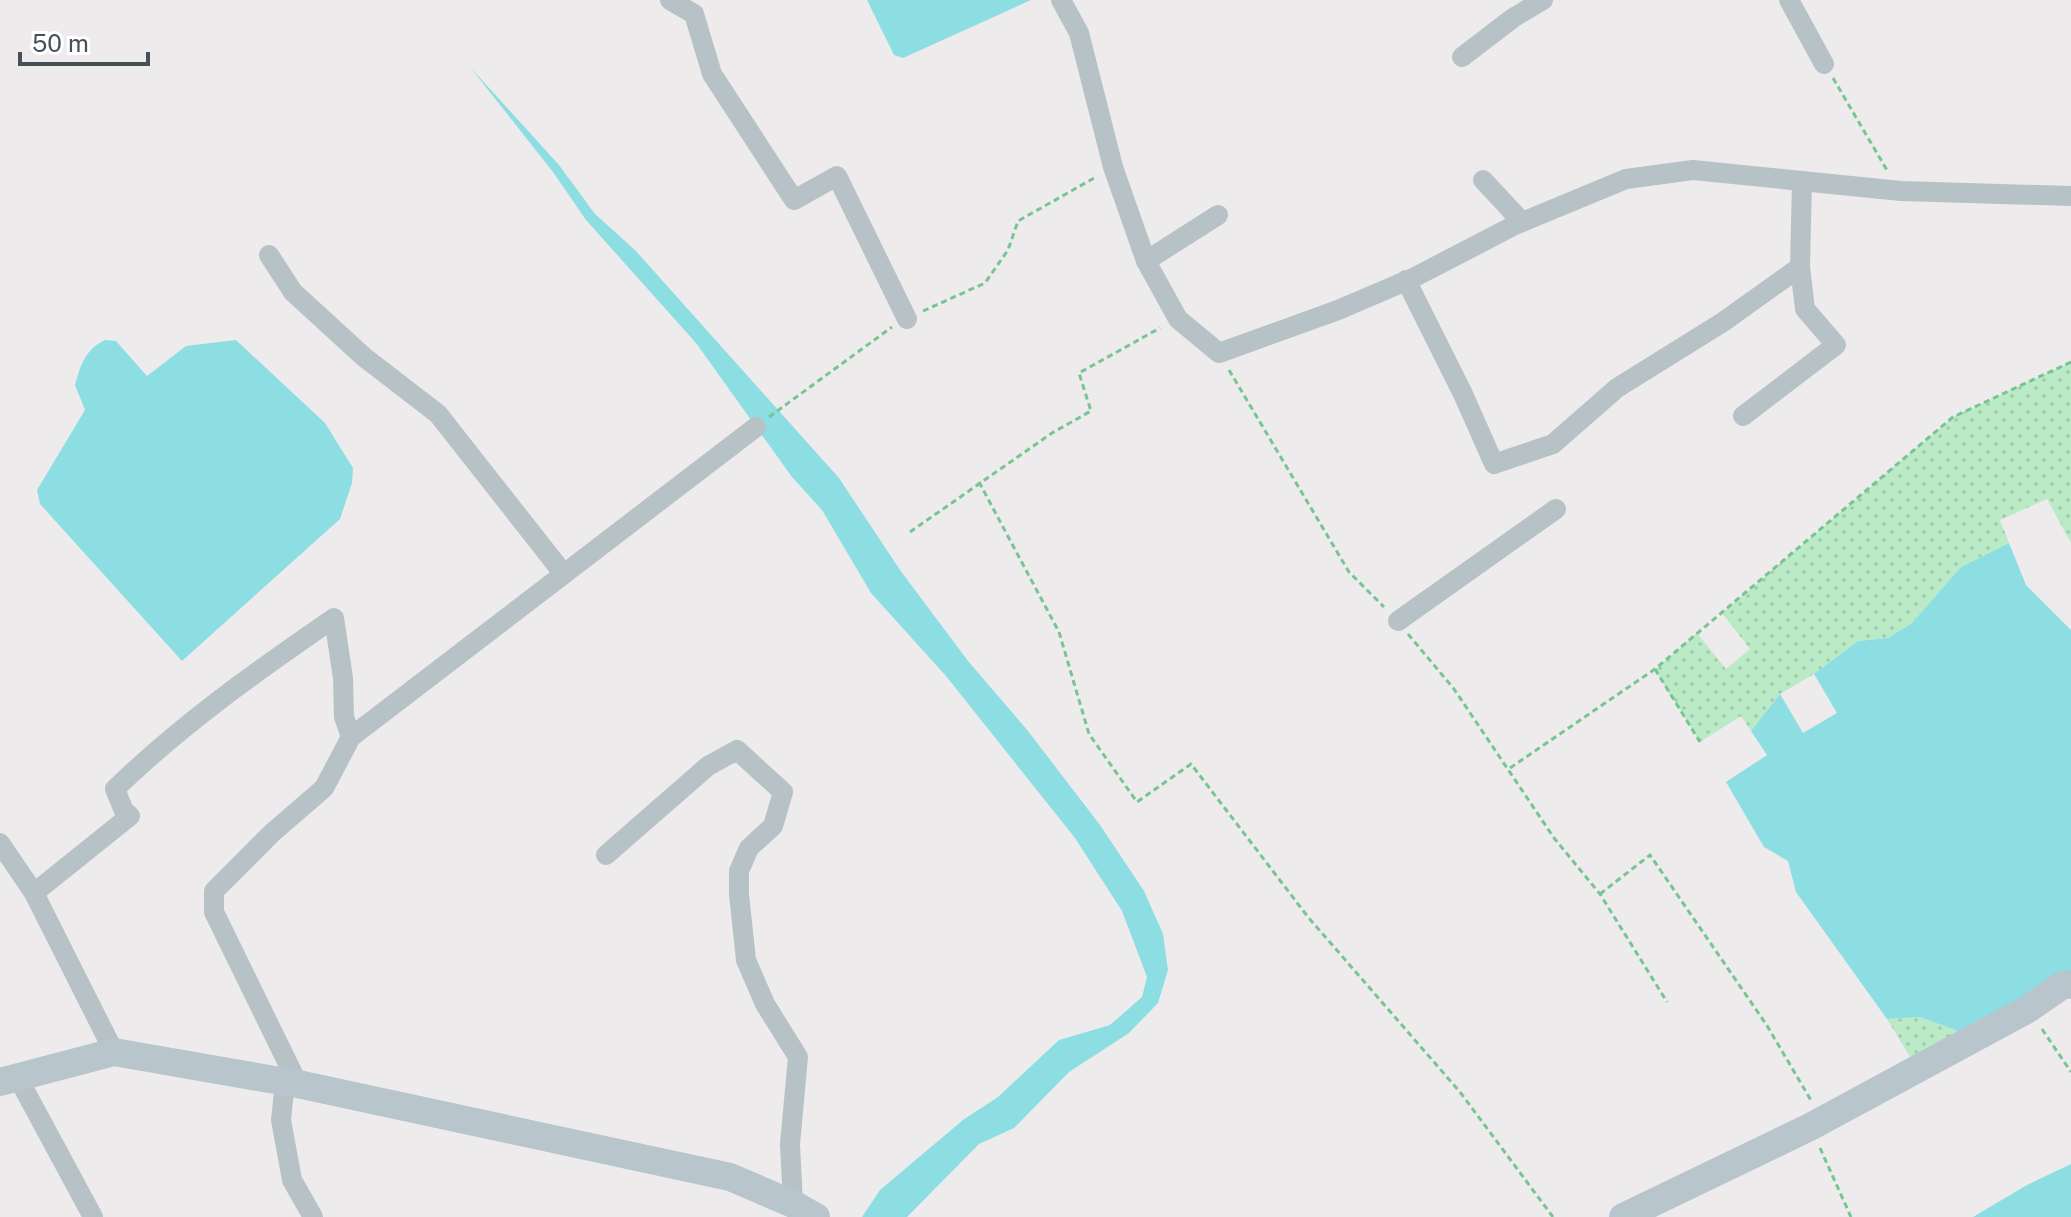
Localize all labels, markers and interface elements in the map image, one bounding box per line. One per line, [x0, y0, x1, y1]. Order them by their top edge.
scale bar [20, 16, 148, 66]
text: 50 m [32, 29, 89, 57]

